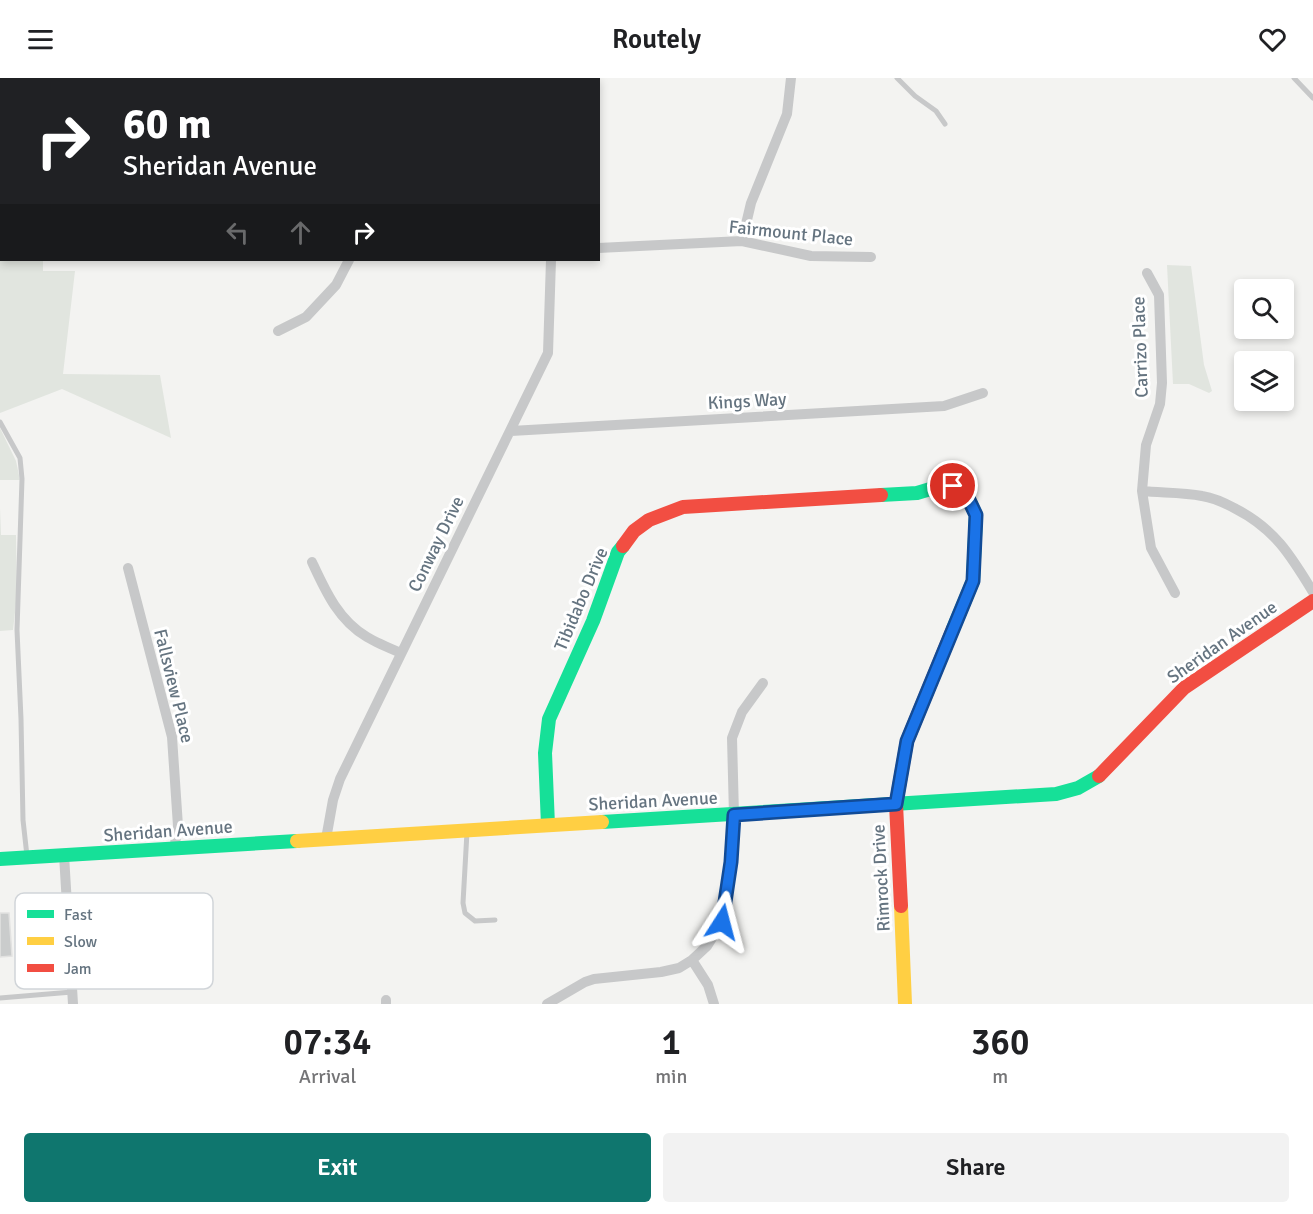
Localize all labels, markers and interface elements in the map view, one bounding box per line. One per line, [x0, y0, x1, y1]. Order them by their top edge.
icon: menu [24, 23, 57, 56]
text: Routely [612, 23, 701, 56]
icon: heart [1256, 23, 1289, 56]
text: 60 m [123, 99, 212, 150]
icon: right [24, 102, 102, 180]
text: Sheridan Avenue [123, 150, 317, 183]
icon: left [221, 216, 254, 249]
icon: ahead [284, 216, 317, 249]
icon: right [347, 216, 380, 249]
street label: Fairmount Place [728, 216, 854, 250]
map controls [1234, 279, 1294, 411]
button: search [1234, 279, 1294, 339]
street label: Carrizo Place [1127, 296, 1153, 398]
button: layers [1234, 351, 1294, 411]
street label: Kings Way [707, 388, 787, 414]
pin [927, 460, 978, 511]
icon: arrive [936, 469, 969, 502]
street label: Conway Drive [403, 492, 469, 596]
street label: Tibidabo Drive [549, 544, 613, 654]
street label: Sheridan Avenue [1163, 596, 1281, 688]
street label: Fallsview Place [149, 627, 199, 745]
street label: Sheridan Avenue [588, 787, 718, 815]
street label: Sheridan Avenue [103, 816, 233, 846]
street label: Rimrock Drive [867, 824, 895, 932]
position arrow [690, 890, 754, 954]
legend [15, 893, 213, 989]
text: Fast [64, 905, 93, 925]
text: Slow [64, 932, 98, 952]
text: Jam [64, 959, 92, 979]
text: 07:34 [284, 1020, 372, 1065]
text: 1 [662, 1020, 681, 1065]
text: 360 [971, 1020, 1029, 1065]
text: Arrival [299, 1064, 356, 1089]
text: min [655, 1064, 687, 1089]
text: m [992, 1064, 1008, 1089]
button: Exit [24, 1133, 651, 1202]
button: Share [663, 1133, 1289, 1202]

